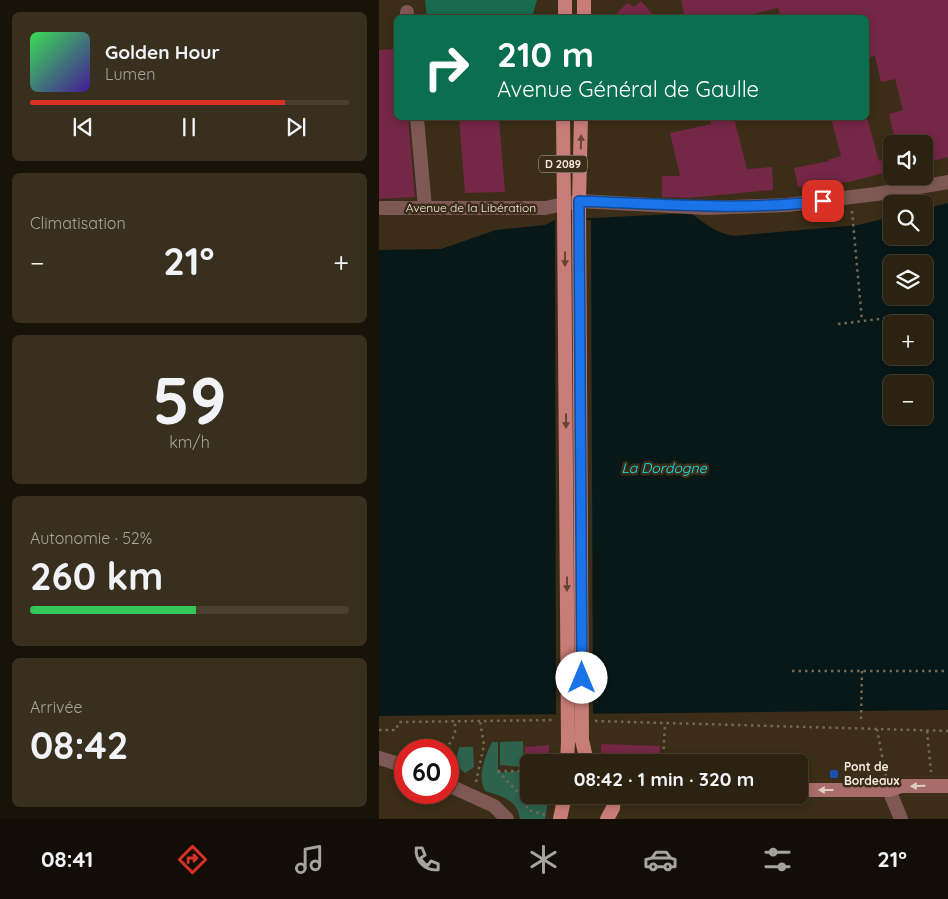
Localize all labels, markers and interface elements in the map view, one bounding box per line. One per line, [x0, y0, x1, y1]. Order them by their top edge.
text: 210 m [497, 32, 594, 76]
icon: right [414, 35, 479, 100]
text: Golden Hour [105, 40, 220, 64]
text: Lumen [105, 64, 156, 84]
text: Avenue Général de Gaulle [497, 75, 759, 103]
icon: previous [69, 113, 97, 141]
icon: pause [175, 113, 203, 141]
icon: next [282, 113, 310, 141]
one-way arrow [577, 134, 585, 150]
map controls [883, 135, 933, 425]
button: sound [883, 135, 933, 185]
road number: D 2089 [539, 156, 587, 172]
pin [802, 180, 844, 222]
icon: arrive [809, 187, 837, 215]
button: search [883, 195, 933, 245]
street label: Avenue de la Libération [406, 200, 536, 215]
text: Climatisation [30, 213, 126, 233]
text: 21° [163, 237, 215, 285]
text: − [30, 245, 45, 280]
text: + [333, 245, 349, 280]
one-way arrow [561, 251, 569, 267]
button: layers [883, 255, 933, 305]
button: + [883, 315, 933, 365]
text: 59 [152, 359, 227, 440]
button: − [883, 375, 933, 425]
one-way arrow [562, 414, 570, 430]
text: km/h [169, 432, 210, 452]
water label: La Dordogne [621, 459, 708, 477]
text: Autonomie · 52% [30, 528, 152, 548]
text: 260 km [30, 552, 163, 600]
one-way arrow [563, 576, 571, 592]
position arrow [555, 651, 607, 703]
text: Arrivée [30, 697, 83, 717]
text: 08:42 [30, 721, 129, 769]
speed limit sign: 60 [394, 739, 459, 804]
place label: Pont de Bordeaux [844, 759, 899, 788]
text: 08:42 · 1 min · 320 m [574, 767, 754, 791]
marker: Pont de Bordeaux [828, 768, 840, 780]
one-way arrow [910, 782, 926, 790]
one-way arrow [818, 786, 834, 794]
icon: directions [175, 842, 210, 877]
icon: music [292, 842, 327, 877]
icon: phone [409, 842, 444, 877]
icon: climate [526, 842, 561, 877]
icon: car [643, 842, 678, 877]
icon: filters [760, 842, 795, 877]
text: 08:41 [41, 845, 93, 873]
text: 21° [877, 845, 907, 873]

